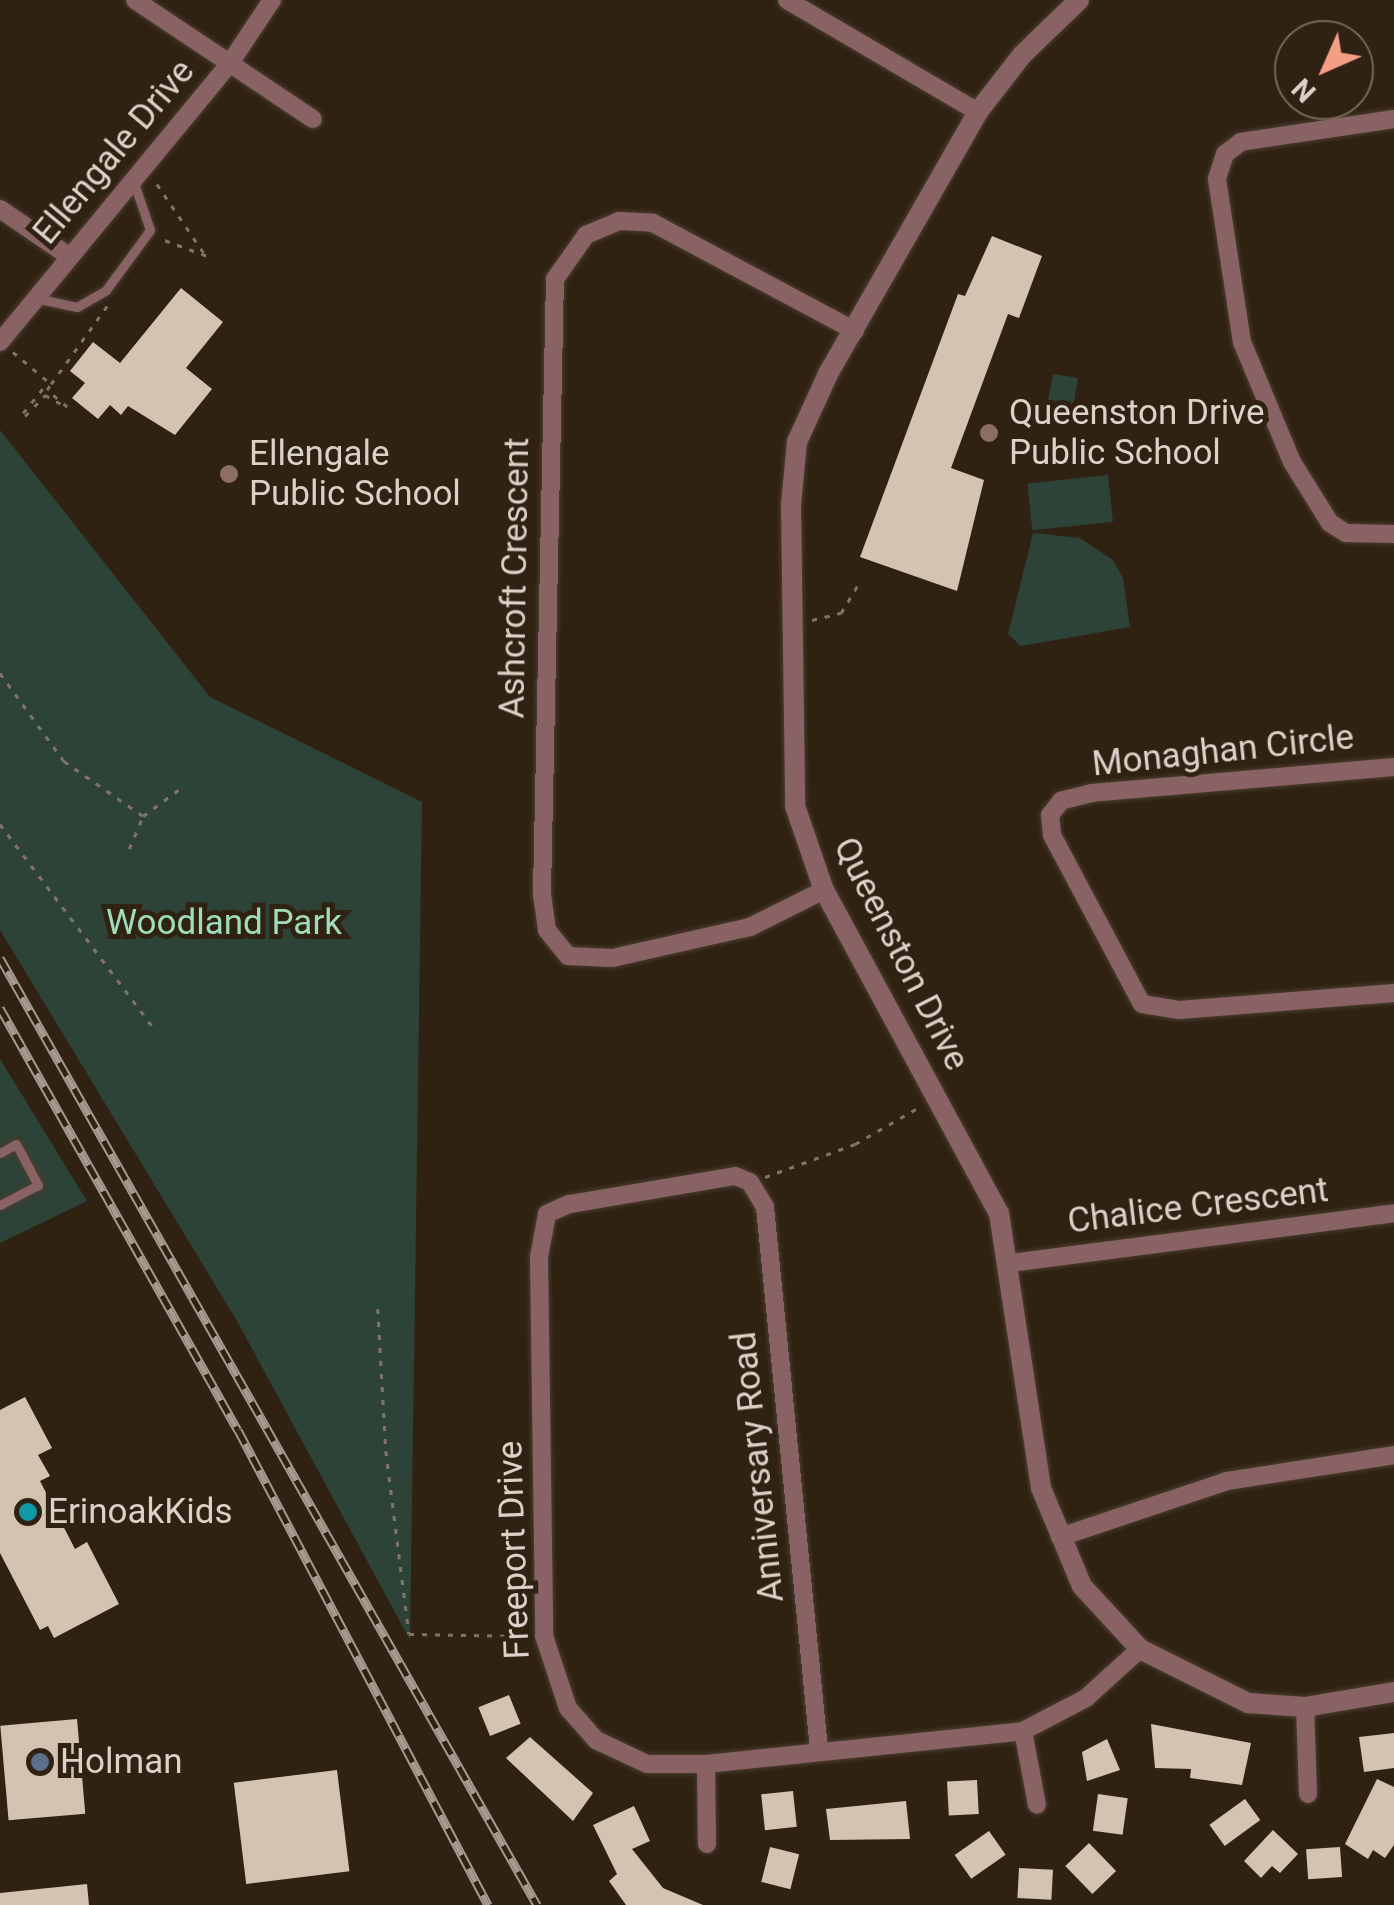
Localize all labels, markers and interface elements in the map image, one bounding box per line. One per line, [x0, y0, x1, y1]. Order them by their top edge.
north arrow [1274, 20, 1374, 120]
street label: Ellengale Drive [25, 51, 203, 253]
text: N [1285, 72, 1323, 109]
place label: Queenston Drive Public School [1009, 392, 1265, 474]
marker: Queenston Drive Public School [978, 422, 1000, 444]
place label: Ellengale Public School [249, 433, 461, 515]
street label: Ashcroft Crescent [492, 437, 538, 719]
marker: Ellengale Public School [218, 463, 240, 485]
street label: Monaghan Circle [1090, 716, 1356, 786]
street label: Queenston Drive [824, 831, 978, 1077]
park label: Woodland Park [106, 902, 342, 944]
street label: Chalice Crescent [1065, 1169, 1331, 1243]
street label: Anniversary Road [723, 1330, 793, 1604]
street label: Freeport Drive [489, 1440, 539, 1660]
place label: ErinoakKids [48, 1491, 233, 1533]
marker: ErinoakKids [17, 1501, 39, 1523]
place label: Holman [60, 1741, 182, 1783]
marker: Holman [29, 1751, 51, 1773]

